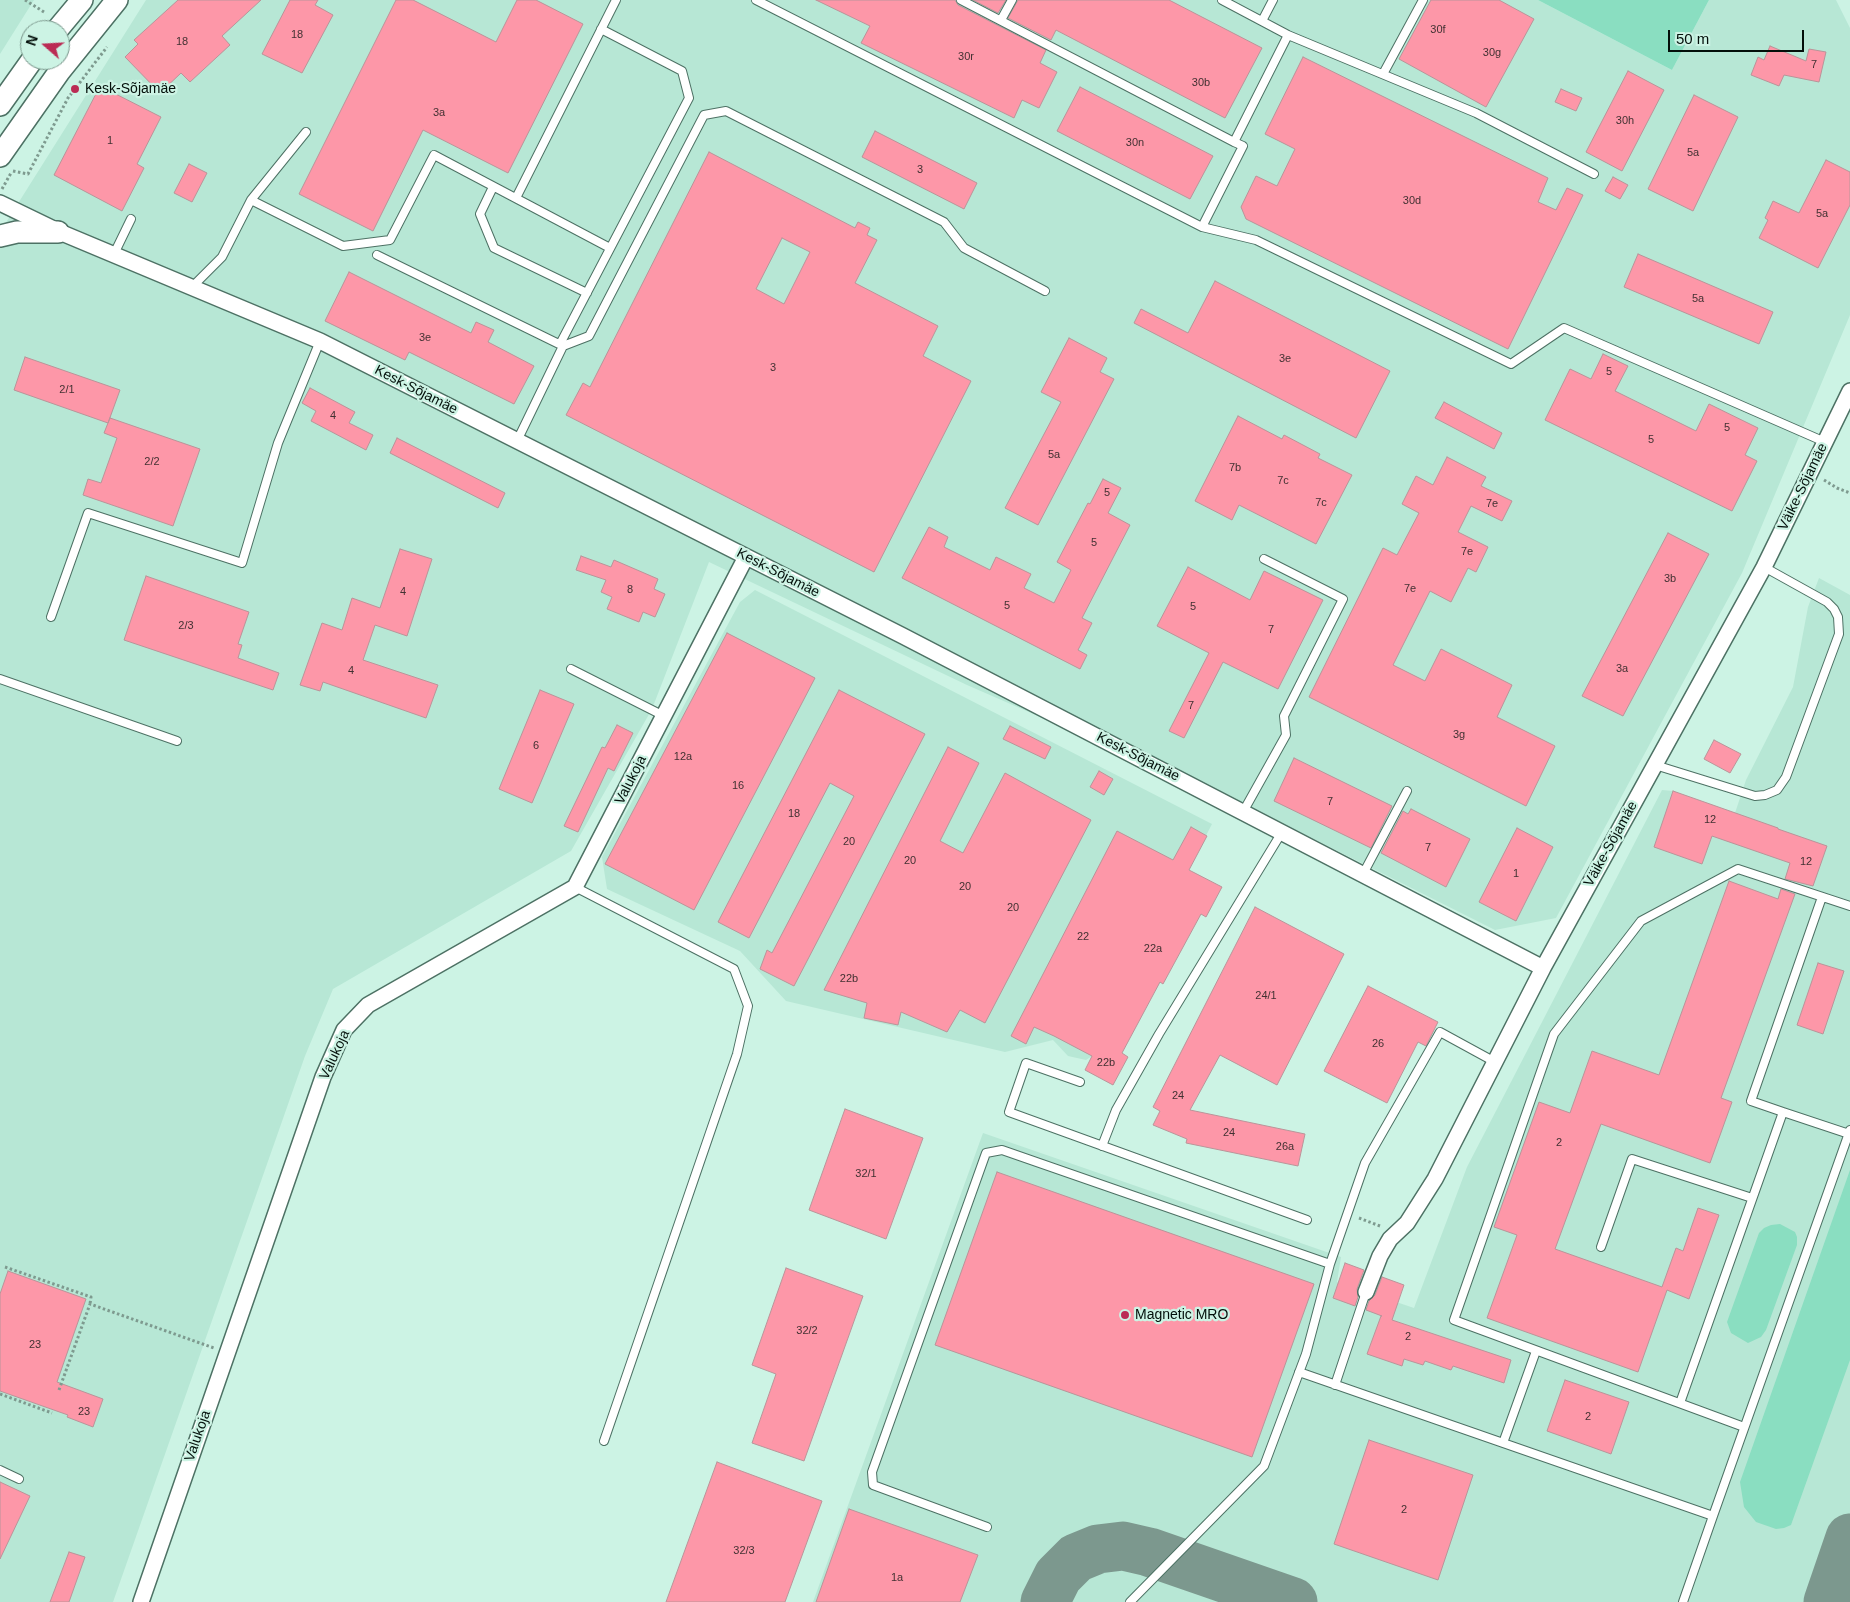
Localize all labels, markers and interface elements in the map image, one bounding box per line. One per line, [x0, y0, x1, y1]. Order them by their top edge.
north arrow [20, 20, 70, 70]
scale bar [1670, 20, 1806, 52]
house number: 30f [1430, 23, 1446, 37]
house number: 18 [291, 28, 303, 42]
text: 50 m [1676, 30, 1709, 47]
text: N [23, 33, 41, 48]
house number: 18 [176, 35, 188, 49]
house number: 30g [1483, 46, 1501, 60]
house number: 30r [958, 50, 974, 64]
house number: 7 [1811, 58, 1817, 72]
house number: 30b [1192, 76, 1210, 90]
place label: Kesk-Sõjamäe [85, 81, 176, 97]
marker: Kesk-Sõjamäe [69, 83, 81, 95]
house number: 3a [433, 106, 445, 120]
house number: 30h [1616, 114, 1634, 128]
house number: 1 [107, 134, 113, 148]
house number: 30n [1126, 136, 1144, 150]
house number: 5a [1687, 146, 1699, 160]
house number: 3 [917, 163, 923, 177]
house number: 30d [1403, 194, 1421, 208]
house number: 5a [1816, 207, 1828, 221]
house number: 5a [1692, 292, 1704, 306]
house number: 3e [419, 331, 431, 345]
house number: 3e [1279, 352, 1291, 366]
house number: 3 [770, 361, 776, 375]
street label: Kesk-Sõjamäe [372, 362, 460, 418]
house number: 5 [1606, 365, 1612, 379]
house number: 2/1 [59, 383, 75, 397]
house number: 4 [330, 409, 336, 423]
house number: 5 [1724, 421, 1730, 435]
house number: 5 [1648, 433, 1654, 447]
street label: Väike-Sõjamäe [1775, 441, 1831, 533]
house number: 5a [1048, 448, 1060, 462]
house number: 2/2 [144, 455, 160, 469]
house number: 7b [1229, 461, 1241, 475]
house number: 7c [1277, 474, 1289, 488]
house number: 5 [1104, 486, 1110, 500]
house number: 7c [1315, 496, 1327, 510]
house number: 7e [1486, 497, 1498, 511]
house number: 5 [1091, 536, 1097, 550]
street label: Kesk-Sõjamäe [734, 545, 822, 601]
house number: 7e [1461, 545, 1473, 559]
house number: 3b [1664, 572, 1676, 586]
house number: 7e [1404, 582, 1416, 596]
house number: 8 [627, 583, 633, 597]
house number: 4 [400, 585, 406, 599]
house number: 5 [1004, 599, 1010, 613]
house number: 5 [1190, 600, 1196, 614]
house number: 2/3 [178, 619, 194, 633]
house number: 7 [1268, 623, 1274, 637]
house number: 3a [1616, 662, 1628, 676]
house number: 4 [348, 664, 354, 678]
house number: 7 [1188, 699, 1194, 713]
house number: 3g [1453, 728, 1465, 742]
street label: Kesk-Sõjamäe [1094, 729, 1182, 785]
house number: 6 [533, 739, 539, 753]
house number: 12a [674, 750, 692, 764]
street label: Valukoja [612, 753, 650, 807]
house number: 16 [732, 779, 744, 793]
house number: 7 [1327, 795, 1333, 809]
street label: Väike-Sõjamäe [1581, 798, 1641, 890]
house number: 18 [788, 807, 800, 821]
house number: 12 [1704, 813, 1716, 827]
house number: 20 [843, 835, 855, 849]
house number: 7 [1425, 841, 1431, 855]
house number: 20 [904, 854, 916, 868]
house number: 12 [1800, 855, 1812, 869]
house number: 1 [1513, 867, 1519, 881]
house number: 20 [959, 880, 971, 894]
house number: 20 [1007, 901, 1019, 915]
house number: 22 [1077, 930, 1089, 944]
house number: 22a [1144, 942, 1162, 956]
house number: 22b [840, 972, 858, 986]
house number: 24/1 [1255, 989, 1277, 1003]
street label: Valukoja [316, 1028, 354, 1082]
house number: 26 [1372, 1037, 1384, 1051]
house number: 22b [1097, 1056, 1115, 1070]
house number: 24 [1172, 1089, 1184, 1103]
house number: 24 [1223, 1126, 1235, 1140]
house number: 2 [1556, 1136, 1562, 1150]
house number: 26a [1276, 1140, 1294, 1154]
house number: 32/1 [855, 1167, 877, 1181]
place label: Magnetic MRO [1135, 1307, 1228, 1323]
marker: Magnetic MRO [1119, 1309, 1131, 1321]
house number: 32/2 [796, 1324, 818, 1338]
house number: 2 [1405, 1330, 1411, 1344]
house number: 23 [29, 1338, 41, 1352]
house number: 23 [78, 1405, 90, 1419]
street label: Valukoja [181, 1408, 215, 1464]
house number: 2 [1585, 1410, 1591, 1424]
house number: 2 [1401, 1503, 1407, 1517]
house number: 32/3 [733, 1544, 755, 1558]
house number: 1a [891, 1571, 903, 1585]

